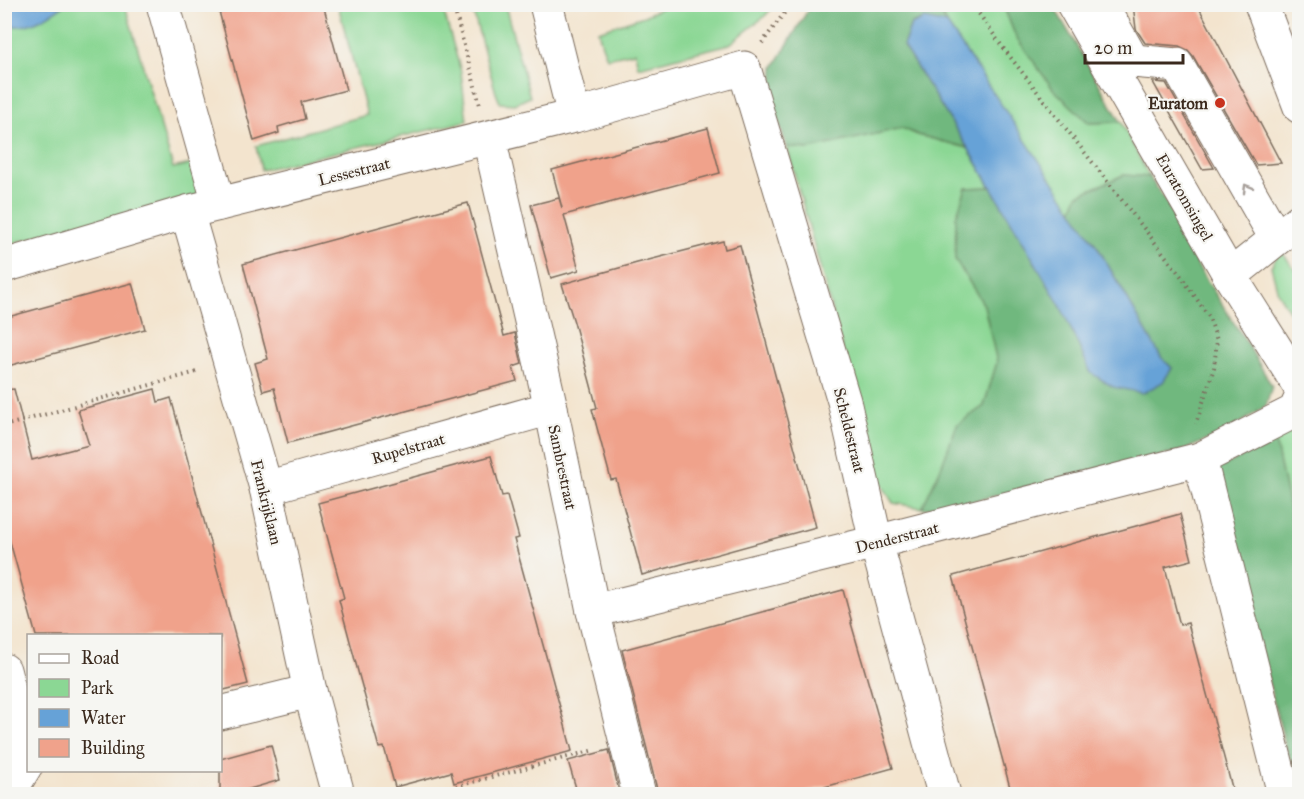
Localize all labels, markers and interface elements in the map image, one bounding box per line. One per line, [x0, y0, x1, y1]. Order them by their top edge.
scale bar [1085, 27, 1182, 65]
text: 20 m [1094, 37, 1132, 59]
place label: Euratom [1148, 94, 1209, 113]
marker: Euratom [1213, 96, 1227, 110]
street label: Euratomsingel [1151, 150, 1217, 245]
street label: Lessestraat [316, 153, 392, 190]
one-way arrow [1243, 184, 1254, 194]
street label: Scheldestraat [830, 386, 869, 475]
street label: Sambrestraat [544, 423, 581, 512]
street label: Rupelstraat [369, 429, 447, 468]
street label: Frankrijklaan [247, 458, 286, 547]
street label: Denderstraat [853, 518, 941, 557]
legend [27, 634, 222, 772]
text: Road [81, 647, 119, 669]
text: Park [81, 677, 114, 699]
text: Water [81, 707, 126, 729]
text: Building [81, 737, 145, 760]

